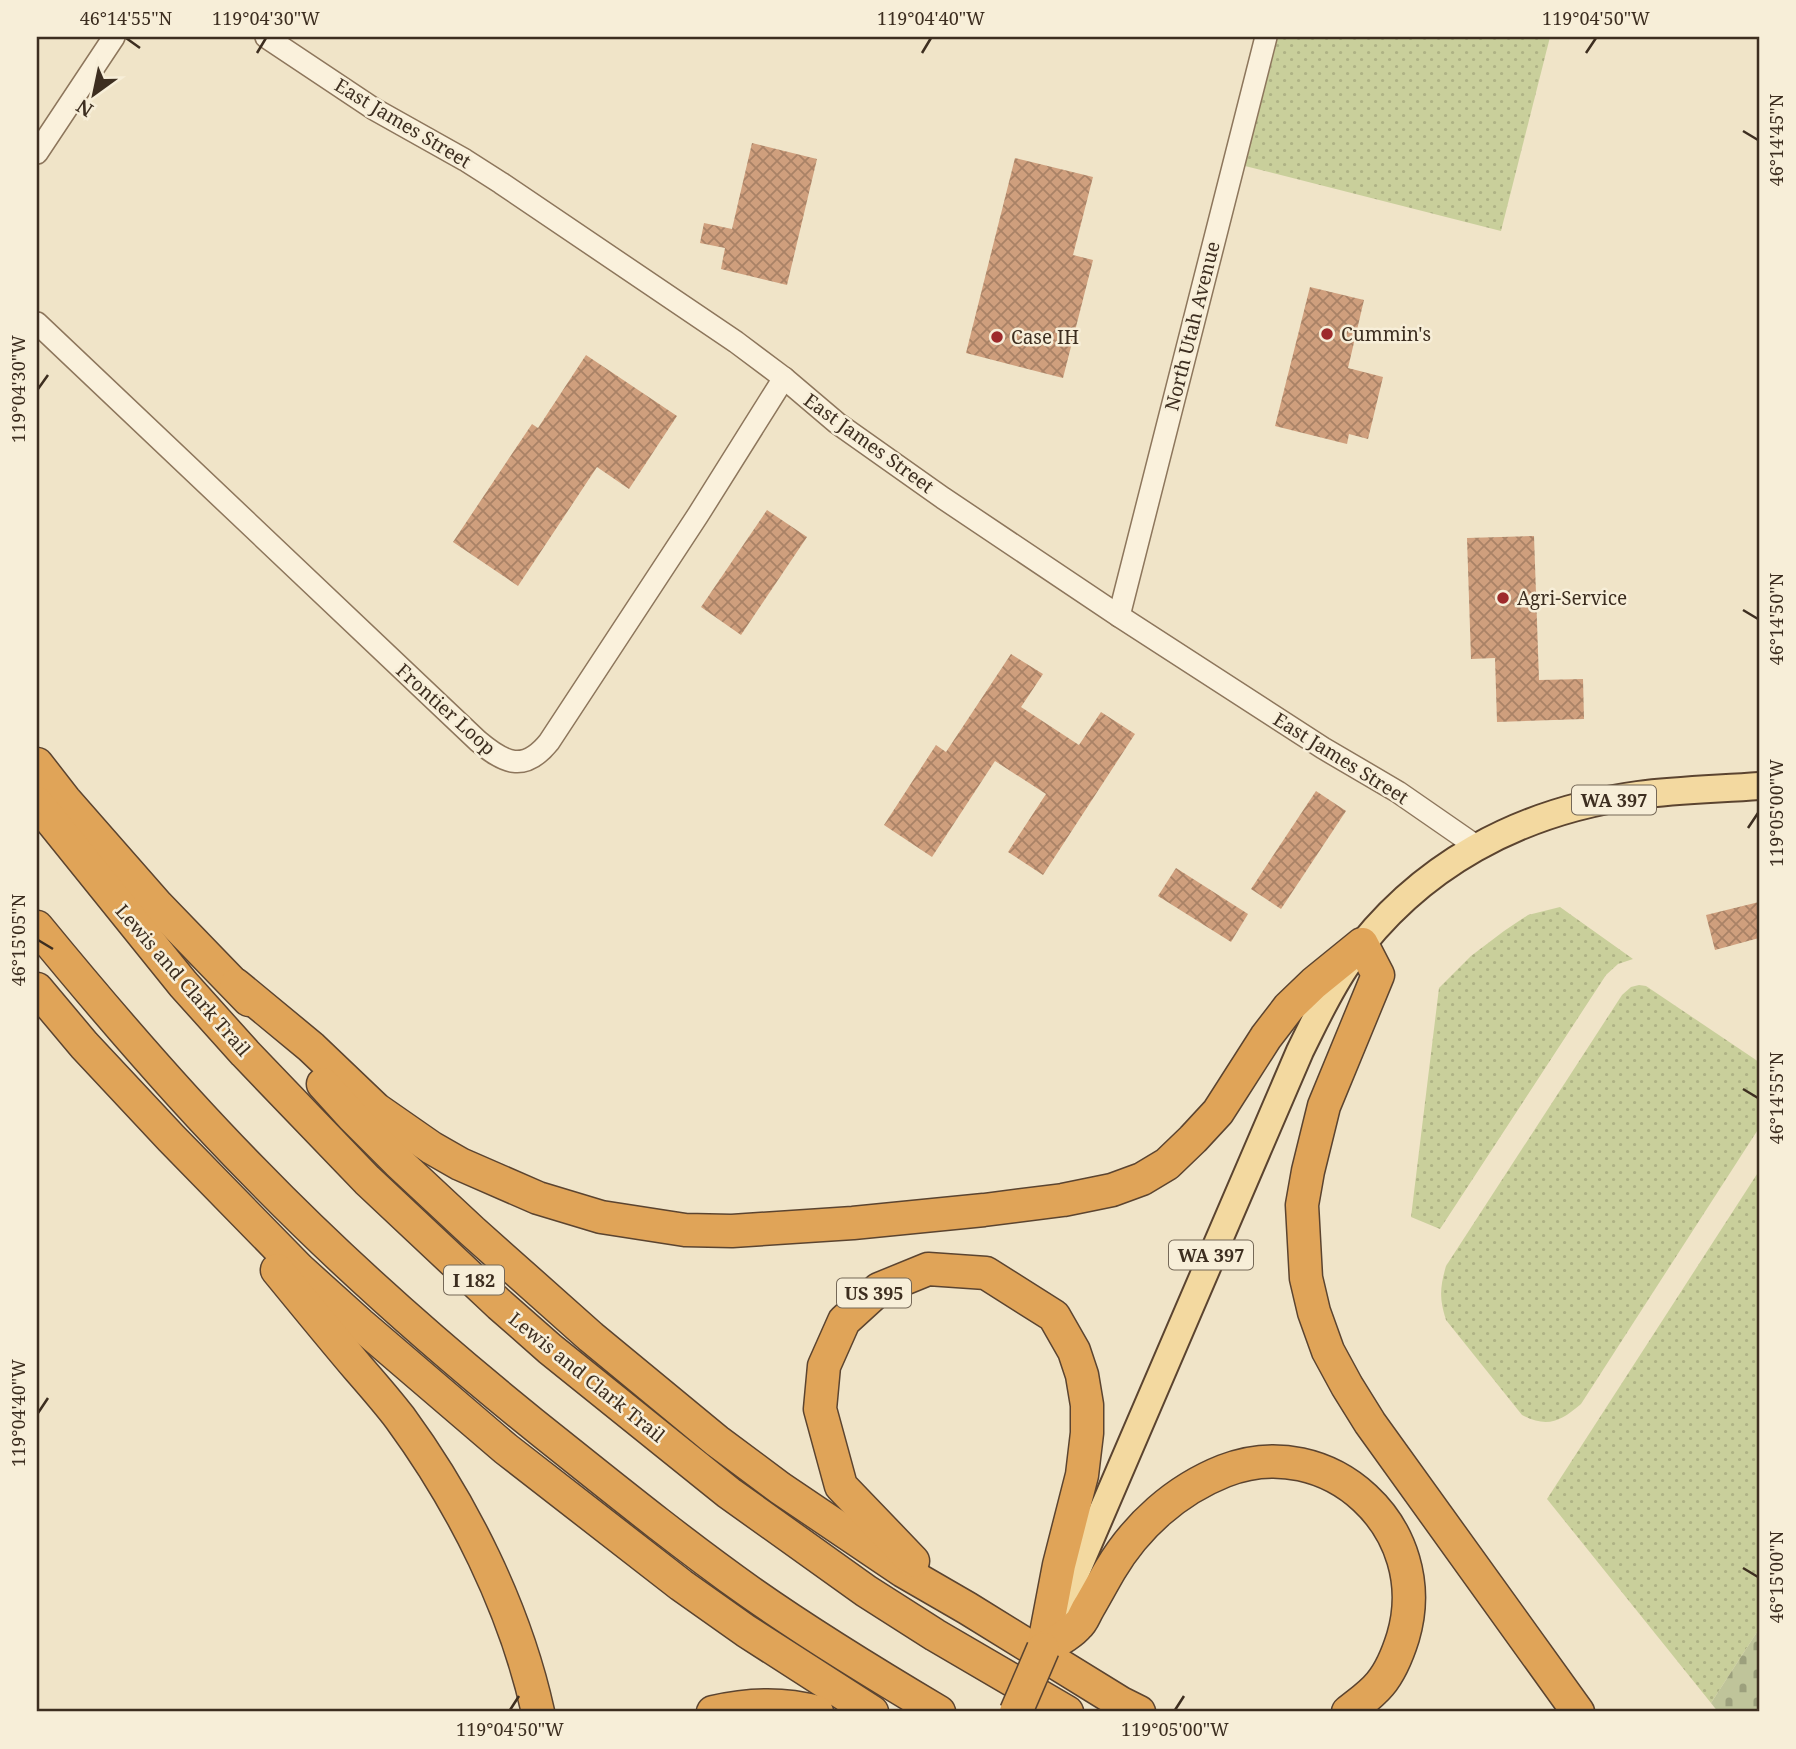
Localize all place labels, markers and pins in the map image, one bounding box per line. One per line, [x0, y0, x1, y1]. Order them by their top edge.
place label: Cummin's [1341, 321, 1431, 347]
place label: Case IH [1011, 324, 1079, 350]
marker: Cummin's [1319, 326, 1335, 342]
marker: Case IH [989, 329, 1005, 345]
place label: Agri-Service [1517, 585, 1627, 611]
marker: Agri-Service [1495, 590, 1511, 606]

